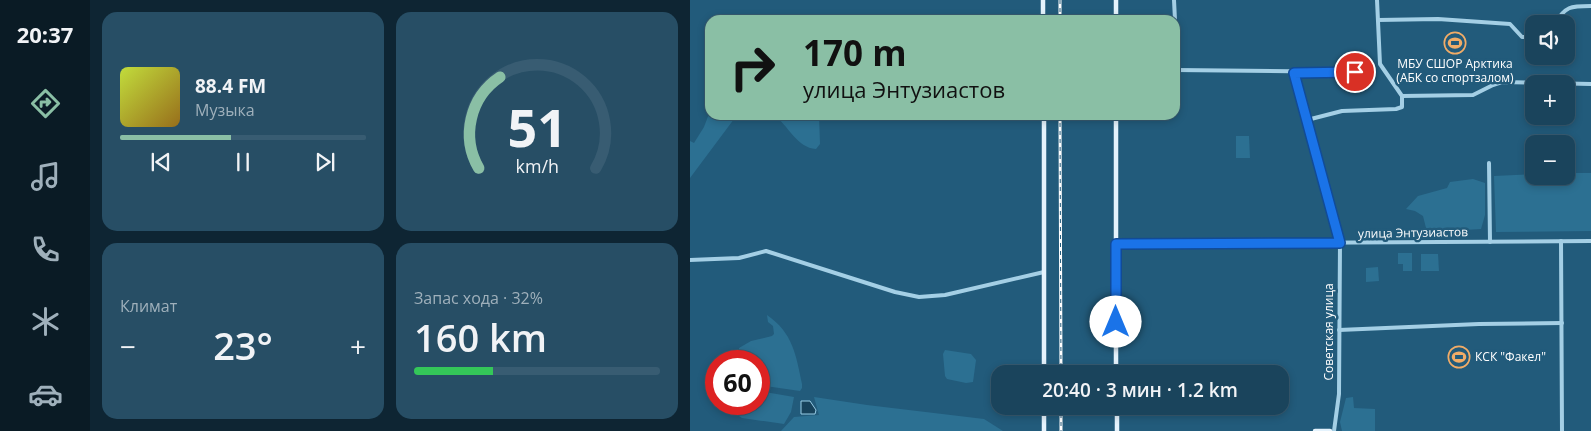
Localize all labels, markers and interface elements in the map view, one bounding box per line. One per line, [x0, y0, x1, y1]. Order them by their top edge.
map controls [1525, 15, 1575, 185]
button: sound [1525, 15, 1575, 65]
text: 20:37 [17, 19, 73, 49]
text: 170 m [803, 29, 907, 76]
sports icon: МБУ СШОР Арктика (АБК со спортзалом) [1443, 31, 1467, 55]
icon: right [720, 35, 785, 100]
pin [1334, 51, 1376, 93]
place label: МБУ СШОР Арктика (АБК со спортзалом) [1396, 55, 1514, 86]
icon: arrive [1341, 58, 1369, 86]
text: 88.4 FM [195, 73, 266, 99]
text: улица Энтузиастов [803, 74, 1005, 104]
button: + [1525, 75, 1575, 125]
icon: directions [28, 86, 63, 121]
text: 51 [507, 91, 567, 162]
text: Музыка [195, 99, 255, 121]
button: − [1525, 135, 1575, 185]
icon: previous [147, 148, 175, 176]
icon: pause [229, 148, 257, 176]
icon: next [311, 148, 339, 176]
text: km/h [515, 154, 559, 178]
icon: music [28, 159, 63, 194]
street label: улица Энтузиастов [1358, 223, 1468, 242]
icon: phone [28, 232, 63, 267]
street label: Советская улица [1320, 283, 1337, 381]
text: Запас хода · 32% [414, 287, 543, 309]
text: Климат [120, 295, 177, 317]
position arrow [1089, 295, 1141, 347]
icon: climate [28, 304, 63, 339]
text: 160 km [414, 311, 547, 363]
text: 23° [213, 319, 273, 371]
text: − [120, 327, 136, 365]
text: + [350, 327, 366, 365]
sports icon: КСК "Факел" [1447, 345, 1471, 369]
place label: КСК "Факел" [1475, 348, 1546, 365]
speed limit sign: 60 [705, 350, 770, 415]
icon: car [28, 377, 63, 412]
text: 20:40 · 3 мин · 1.2 km [1042, 377, 1238, 403]

